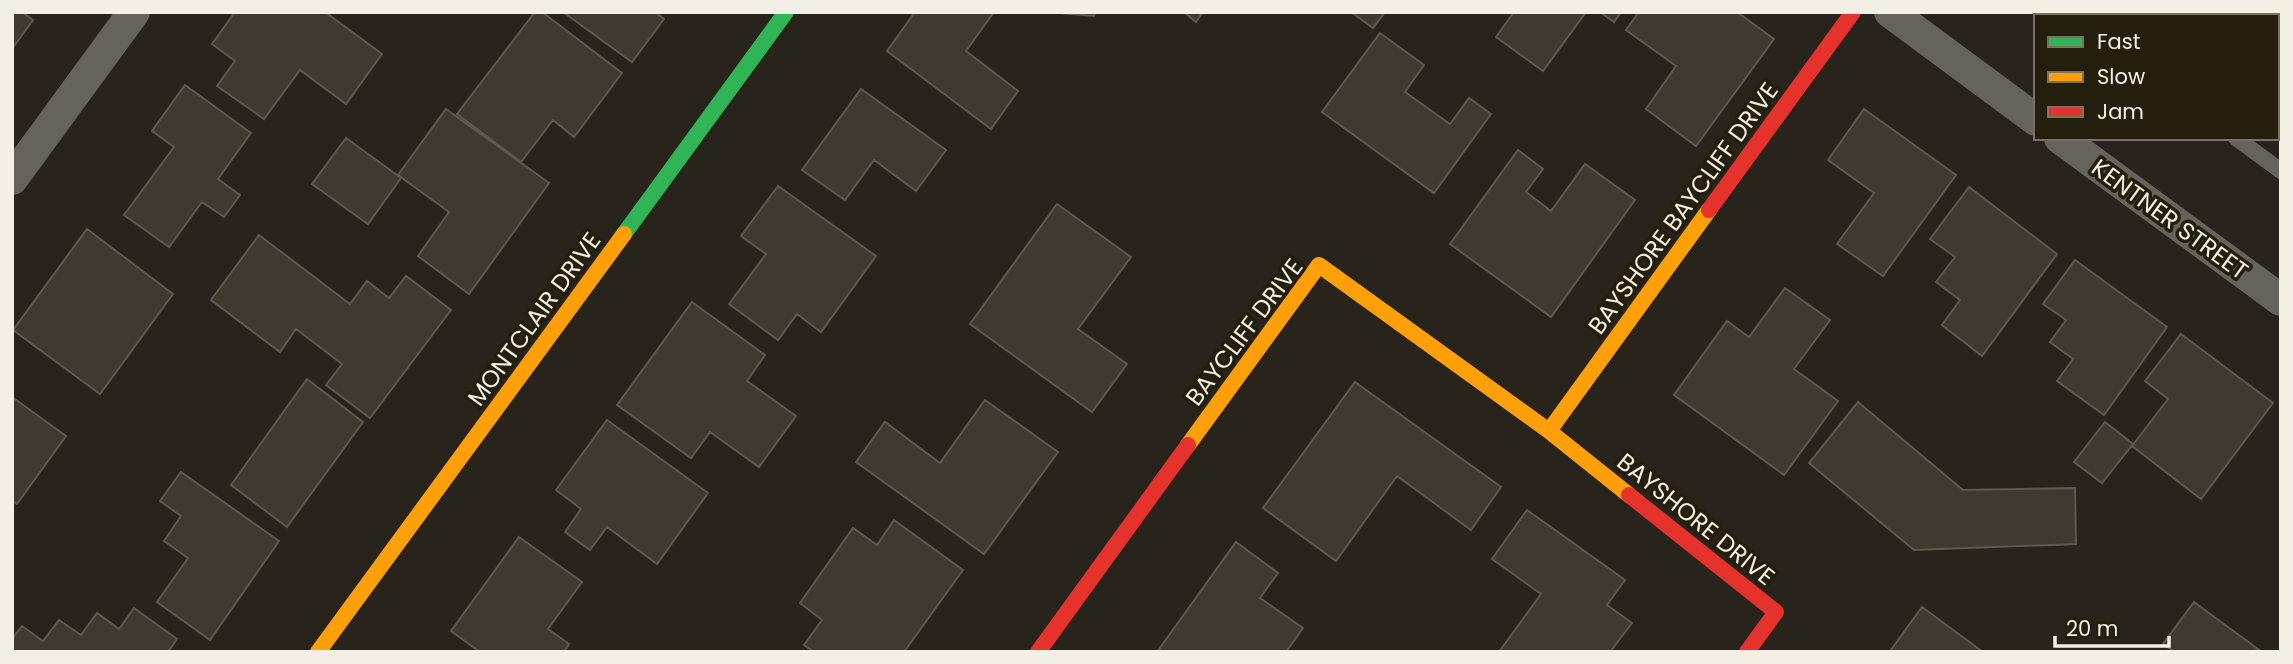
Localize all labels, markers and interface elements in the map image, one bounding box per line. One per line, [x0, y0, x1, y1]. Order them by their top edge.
legend [2034, 14, 2279, 140]
text: Fast [2097, 27, 2140, 56]
text: Slow [2097, 62, 2145, 91]
street label: BAYSHORE BAYCLIFF DRIVE [1580, 75, 1786, 341]
text: Jam [2097, 97, 2144, 126]
street label: KENTNER STREET [2085, 151, 2255, 287]
street label: MONTCLAIR DRIVE [460, 225, 608, 413]
street label: BAYCLIFF DRIVE [1178, 252, 1310, 412]
street label: BAYSHORE DRIVE [1610, 445, 1782, 593]
scale bar [2055, 604, 2169, 648]
text: 20 m [2066, 614, 2119, 643]

